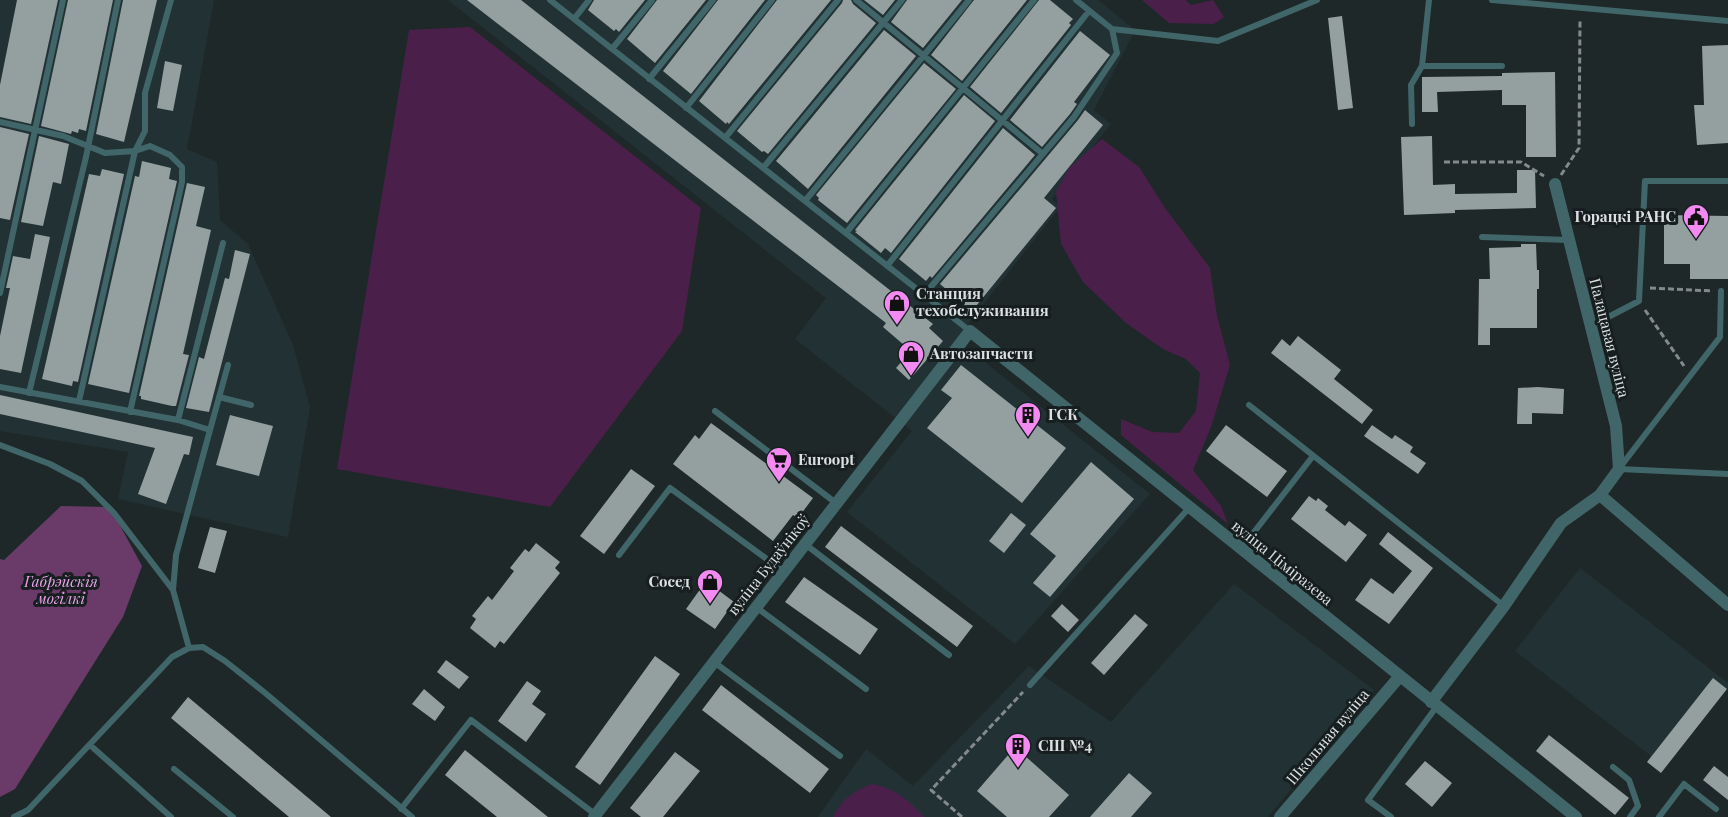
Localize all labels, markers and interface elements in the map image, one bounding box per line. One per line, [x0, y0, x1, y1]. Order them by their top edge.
public building icon: Горацкі РАНС [1681, 202, 1711, 240]
place label: Горацкі РАНС [1574, 206, 1676, 226]
street label: Палацавая вуліца [1585, 276, 1635, 400]
place label: Станция техобслуживания [916, 283, 1049, 320]
shop icon: Станция техобслуживания [882, 288, 912, 326]
shop icon: Автозапчасти [896, 339, 926, 377]
place label: Автозапчасти [929, 343, 1033, 363]
building icon: ГСК [1013, 400, 1043, 438]
place label: ГСК [1048, 404, 1078, 424]
supermarket icon: Euroopt [764, 445, 794, 483]
place label: Euroopt [798, 449, 855, 469]
street label: вуліца Будаўнікоў [723, 510, 814, 619]
street label: вуліца Ціміразева [1228, 515, 1338, 610]
shop icon: Сосед [695, 567, 725, 605]
park label: Габрэйскія могілкі [23, 571, 98, 608]
place label: Сосед [648, 571, 690, 591]
street label: Школьная вуліца [1281, 684, 1373, 788]
building icon: СШ №4 [1003, 731, 1033, 769]
place label: СШ №4 [1038, 735, 1092, 755]

